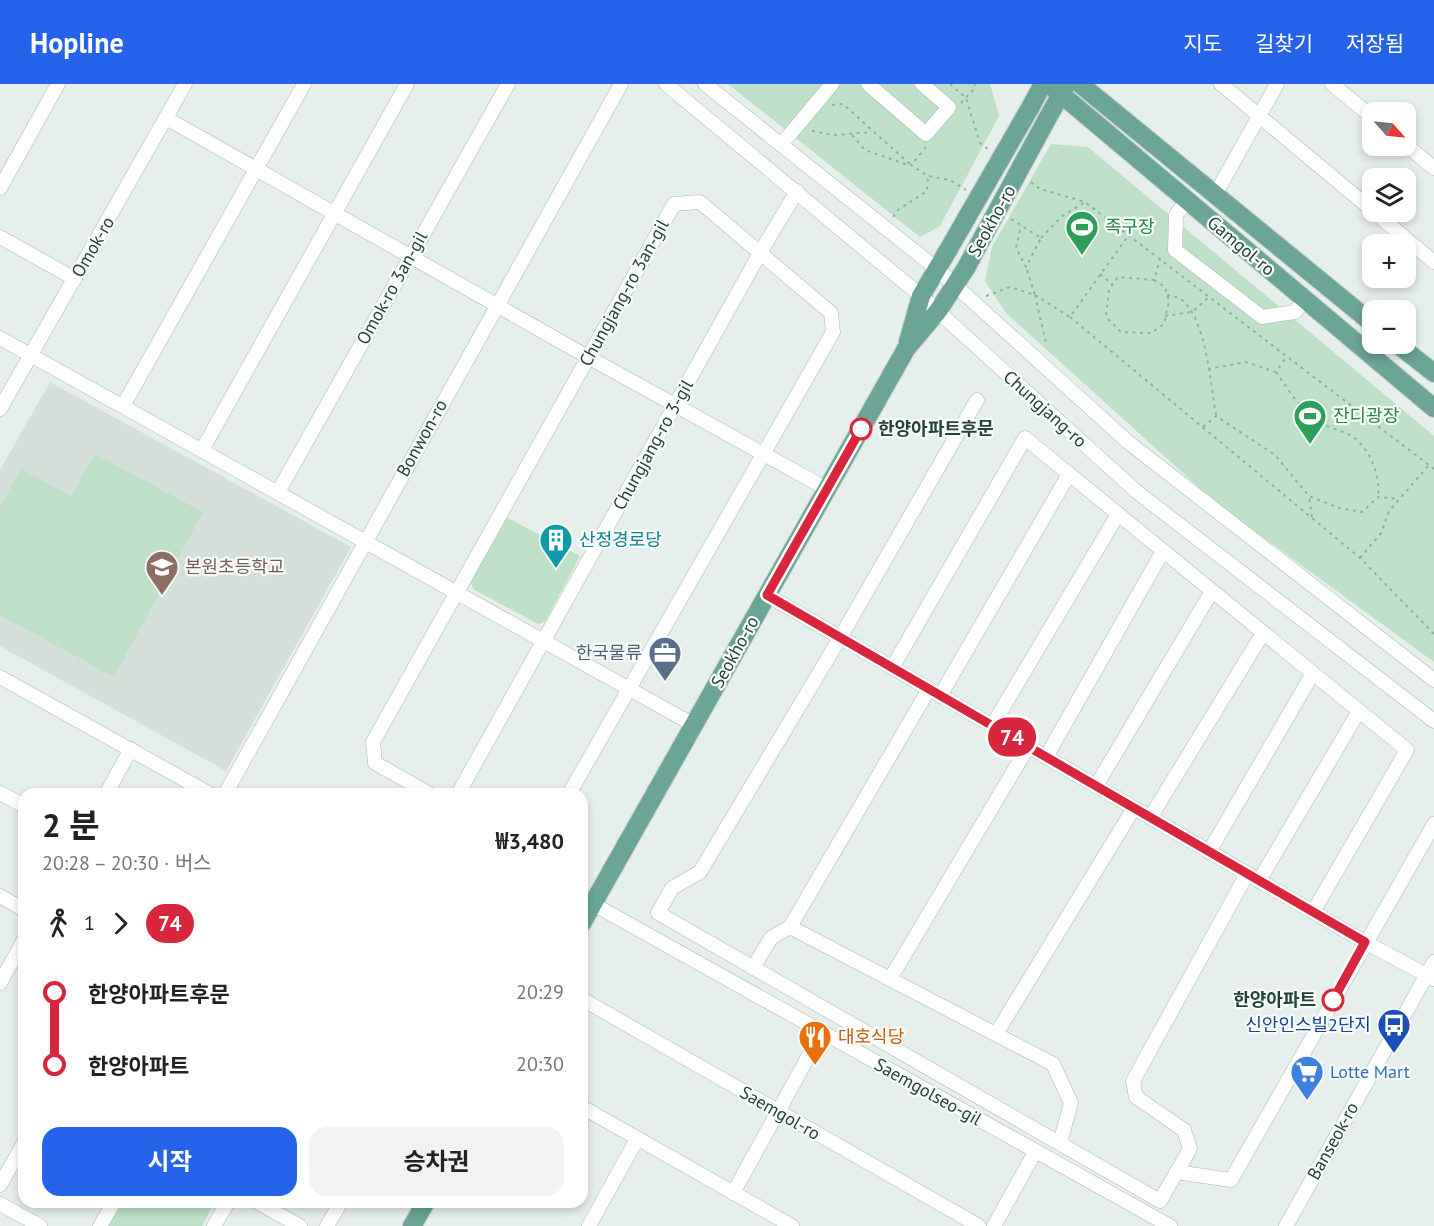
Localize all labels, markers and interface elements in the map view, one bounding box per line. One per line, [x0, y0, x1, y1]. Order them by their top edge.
text: Hopline [30, 24, 124, 61]
text: 지도 [1183, 30, 1222, 57]
text: 길찾기 [1255, 30, 1313, 57]
text: 저장됨 [1346, 30, 1404, 57]
north arrow [1362, 102, 1416, 156]
map controls [1362, 102, 1416, 354]
button: layers [1362, 168, 1416, 222]
street label: Seokho-ro [962, 181, 1021, 261]
sports icon: 족구장 [1064, 209, 1100, 256]
street label: Gamgol-ro [1203, 211, 1280, 281]
street label: Omok-ro [66, 212, 119, 281]
street label: Chungjang-ro 3an-gil [574, 215, 674, 370]
place label: 족구장 [1105, 215, 1155, 238]
street label: Omok-ro 3an-gil [351, 226, 433, 349]
button: + [1362, 234, 1416, 288]
button: − [1362, 300, 1416, 354]
street label: Chungjang-ro [999, 365, 1092, 452]
street label: Chungjang-ro 3-gil [607, 375, 698, 514]
street label: Bonwon-ro [391, 395, 452, 480]
sports icon: 잔디광장 [1292, 398, 1328, 445]
place label: 잔디광장 [1333, 404, 1399, 427]
place label: 한양아파트후문 [878, 417, 994, 440]
marker: 한양아파트후문 [850, 418, 872, 440]
building icon: 산정경로당 [538, 522, 574, 569]
place label: 산정경로당 [579, 528, 662, 551]
school or university icon: 본원초등학교 [144, 549, 180, 596]
place label: 본원초등학교 [185, 555, 284, 578]
street label: Seokho-ro [705, 612, 764, 692]
office icon: 한국물류 [647, 635, 683, 682]
place label: 한국물류 [576, 641, 642, 664]
line badge: 74 [985, 718, 1039, 756]
text: 74 [1000, 724, 1024, 751]
text: 2 분 [42, 803, 99, 846]
text: ₩3,480 [496, 827, 564, 855]
text: 20:28 – 20:30 · 버스 [42, 850, 211, 876]
icon: walk [42, 907, 75, 940]
icon: forward [104, 907, 137, 940]
text: 1 [84, 910, 95, 936]
text: 74 [158, 910, 182, 937]
text: 20:29 [516, 979, 564, 1005]
text: 한양아파트후문 [88, 980, 230, 1008]
place label: 한양아파트 [1233, 988, 1316, 1011]
marker: 한양아파트 [1322, 989, 1344, 1011]
bus stop icon: 신안인스빌2단지 [1376, 1007, 1412, 1054]
place label: 신안인스빌2단지 [1245, 1013, 1371, 1036]
restaurant icon: 대호식당 [797, 1019, 833, 1066]
place label: 대호식당 [838, 1025, 904, 1048]
text: 20:30 [516, 1051, 564, 1077]
text: 한양아파트 [88, 1052, 189, 1080]
street label: Saemgolseo-gil [871, 1053, 987, 1131]
supermarket icon: Lotte Mart [1289, 1054, 1325, 1101]
place label: Lotte Mart [1330, 1060, 1410, 1083]
street label: Saemgol-ro [736, 1080, 825, 1145]
street label: Banseok-ro [1302, 1098, 1363, 1184]
button: 시작 [42, 1127, 297, 1196]
button: 승차권 [309, 1127, 564, 1196]

